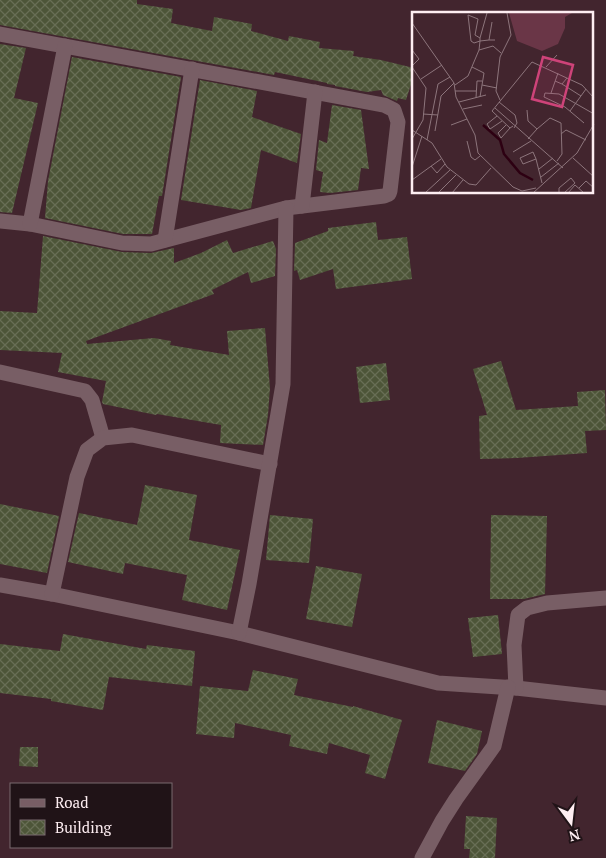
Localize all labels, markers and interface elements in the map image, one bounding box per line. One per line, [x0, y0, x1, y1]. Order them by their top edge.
inset map [412, 12, 594, 194]
legend [10, 783, 172, 848]
text: Road [55, 792, 88, 812]
north arrow [546, 798, 596, 848]
text: Building [55, 817, 113, 837]
text: N [567, 825, 582, 847]

